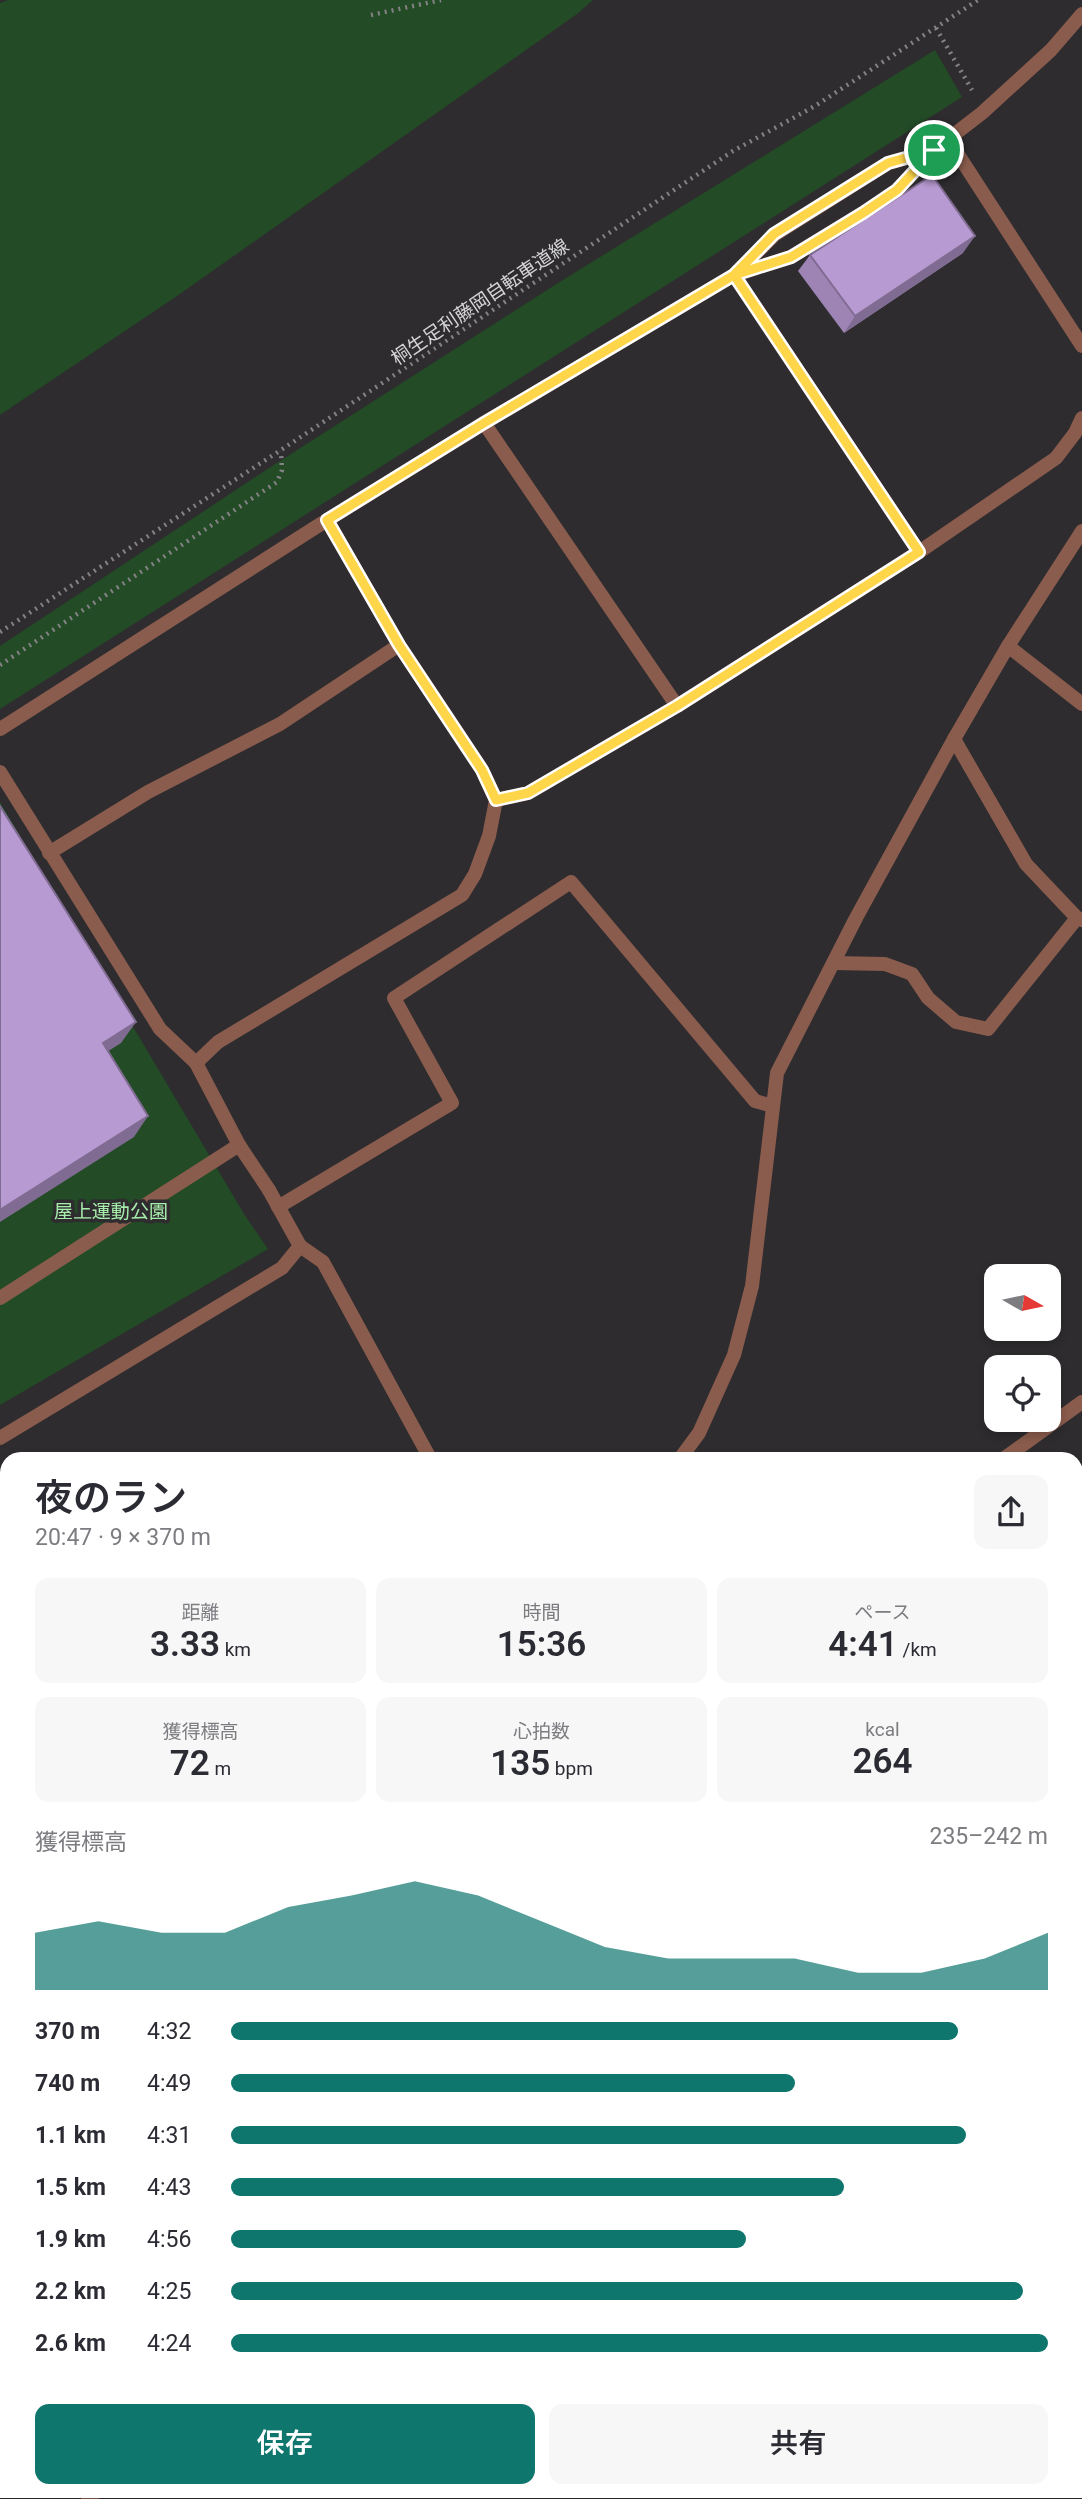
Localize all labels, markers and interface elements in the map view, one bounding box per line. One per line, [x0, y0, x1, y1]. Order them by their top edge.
pin [904, 120, 964, 180]
icon: arrive [915, 131, 953, 169]
street label: 桐生足利藤岡自転車道線 [387, 234, 573, 370]
park label: 屋上運動公園 [54, 1200, 168, 1223]
north arrow [984, 1264, 1060, 1340]
map controls [984, 1264, 1061, 1432]
button: locate [984, 1355, 1061, 1432]
button: share [974, 1475, 1048, 1549]
text: 夜のラン [35, 1476, 187, 1520]
text: 20:47 · 9 × 370 m [35, 1524, 211, 1551]
text: 距離 [181, 1601, 220, 1624]
text: 時間 [522, 1601, 561, 1624]
text: ペース [854, 1601, 911, 1624]
text: 3.33 [150, 1624, 220, 1665]
text: 15:36 [497, 1624, 586, 1665]
text: 4:41 [828, 1624, 898, 1665]
text: km [220, 1638, 251, 1661]
text: /km [898, 1638, 937, 1661]
text: kcal [865, 1718, 900, 1741]
text: 獲得標高 [162, 1720, 239, 1743]
text: 心拍数 [513, 1720, 570, 1743]
text: 264 [853, 1741, 913, 1782]
text: 72 [170, 1743, 210, 1784]
text: 135 [490, 1743, 550, 1784]
text: m [210, 1757, 231, 1780]
text: bpm [550, 1757, 593, 1780]
text: 235–242 m [929, 1823, 1048, 1850]
text: 獲得標高 [35, 1829, 127, 1856]
text: 370 m [35, 2018, 100, 2045]
text: 4:32 [147, 2018, 191, 2045]
text: 740 m [35, 2070, 100, 2097]
text: 4:49 [147, 2070, 191, 2097]
text: 1.1 km [35, 2122, 106, 2149]
text: 4:31 [147, 2122, 191, 2149]
text: 1.5 km [35, 2174, 106, 2201]
text: 4:43 [147, 2174, 191, 2201]
text: 1.9 km [35, 2226, 106, 2253]
text: 4:56 [147, 2226, 191, 2253]
text: 2.2 km [35, 2278, 106, 2305]
text: 4:25 [147, 2278, 191, 2305]
text: 2.6 km [35, 2330, 106, 2357]
text: 4:24 [147, 2330, 191, 2357]
button: 保存 [35, 2404, 535, 2484]
button: 共有 [549, 2404, 1048, 2484]

